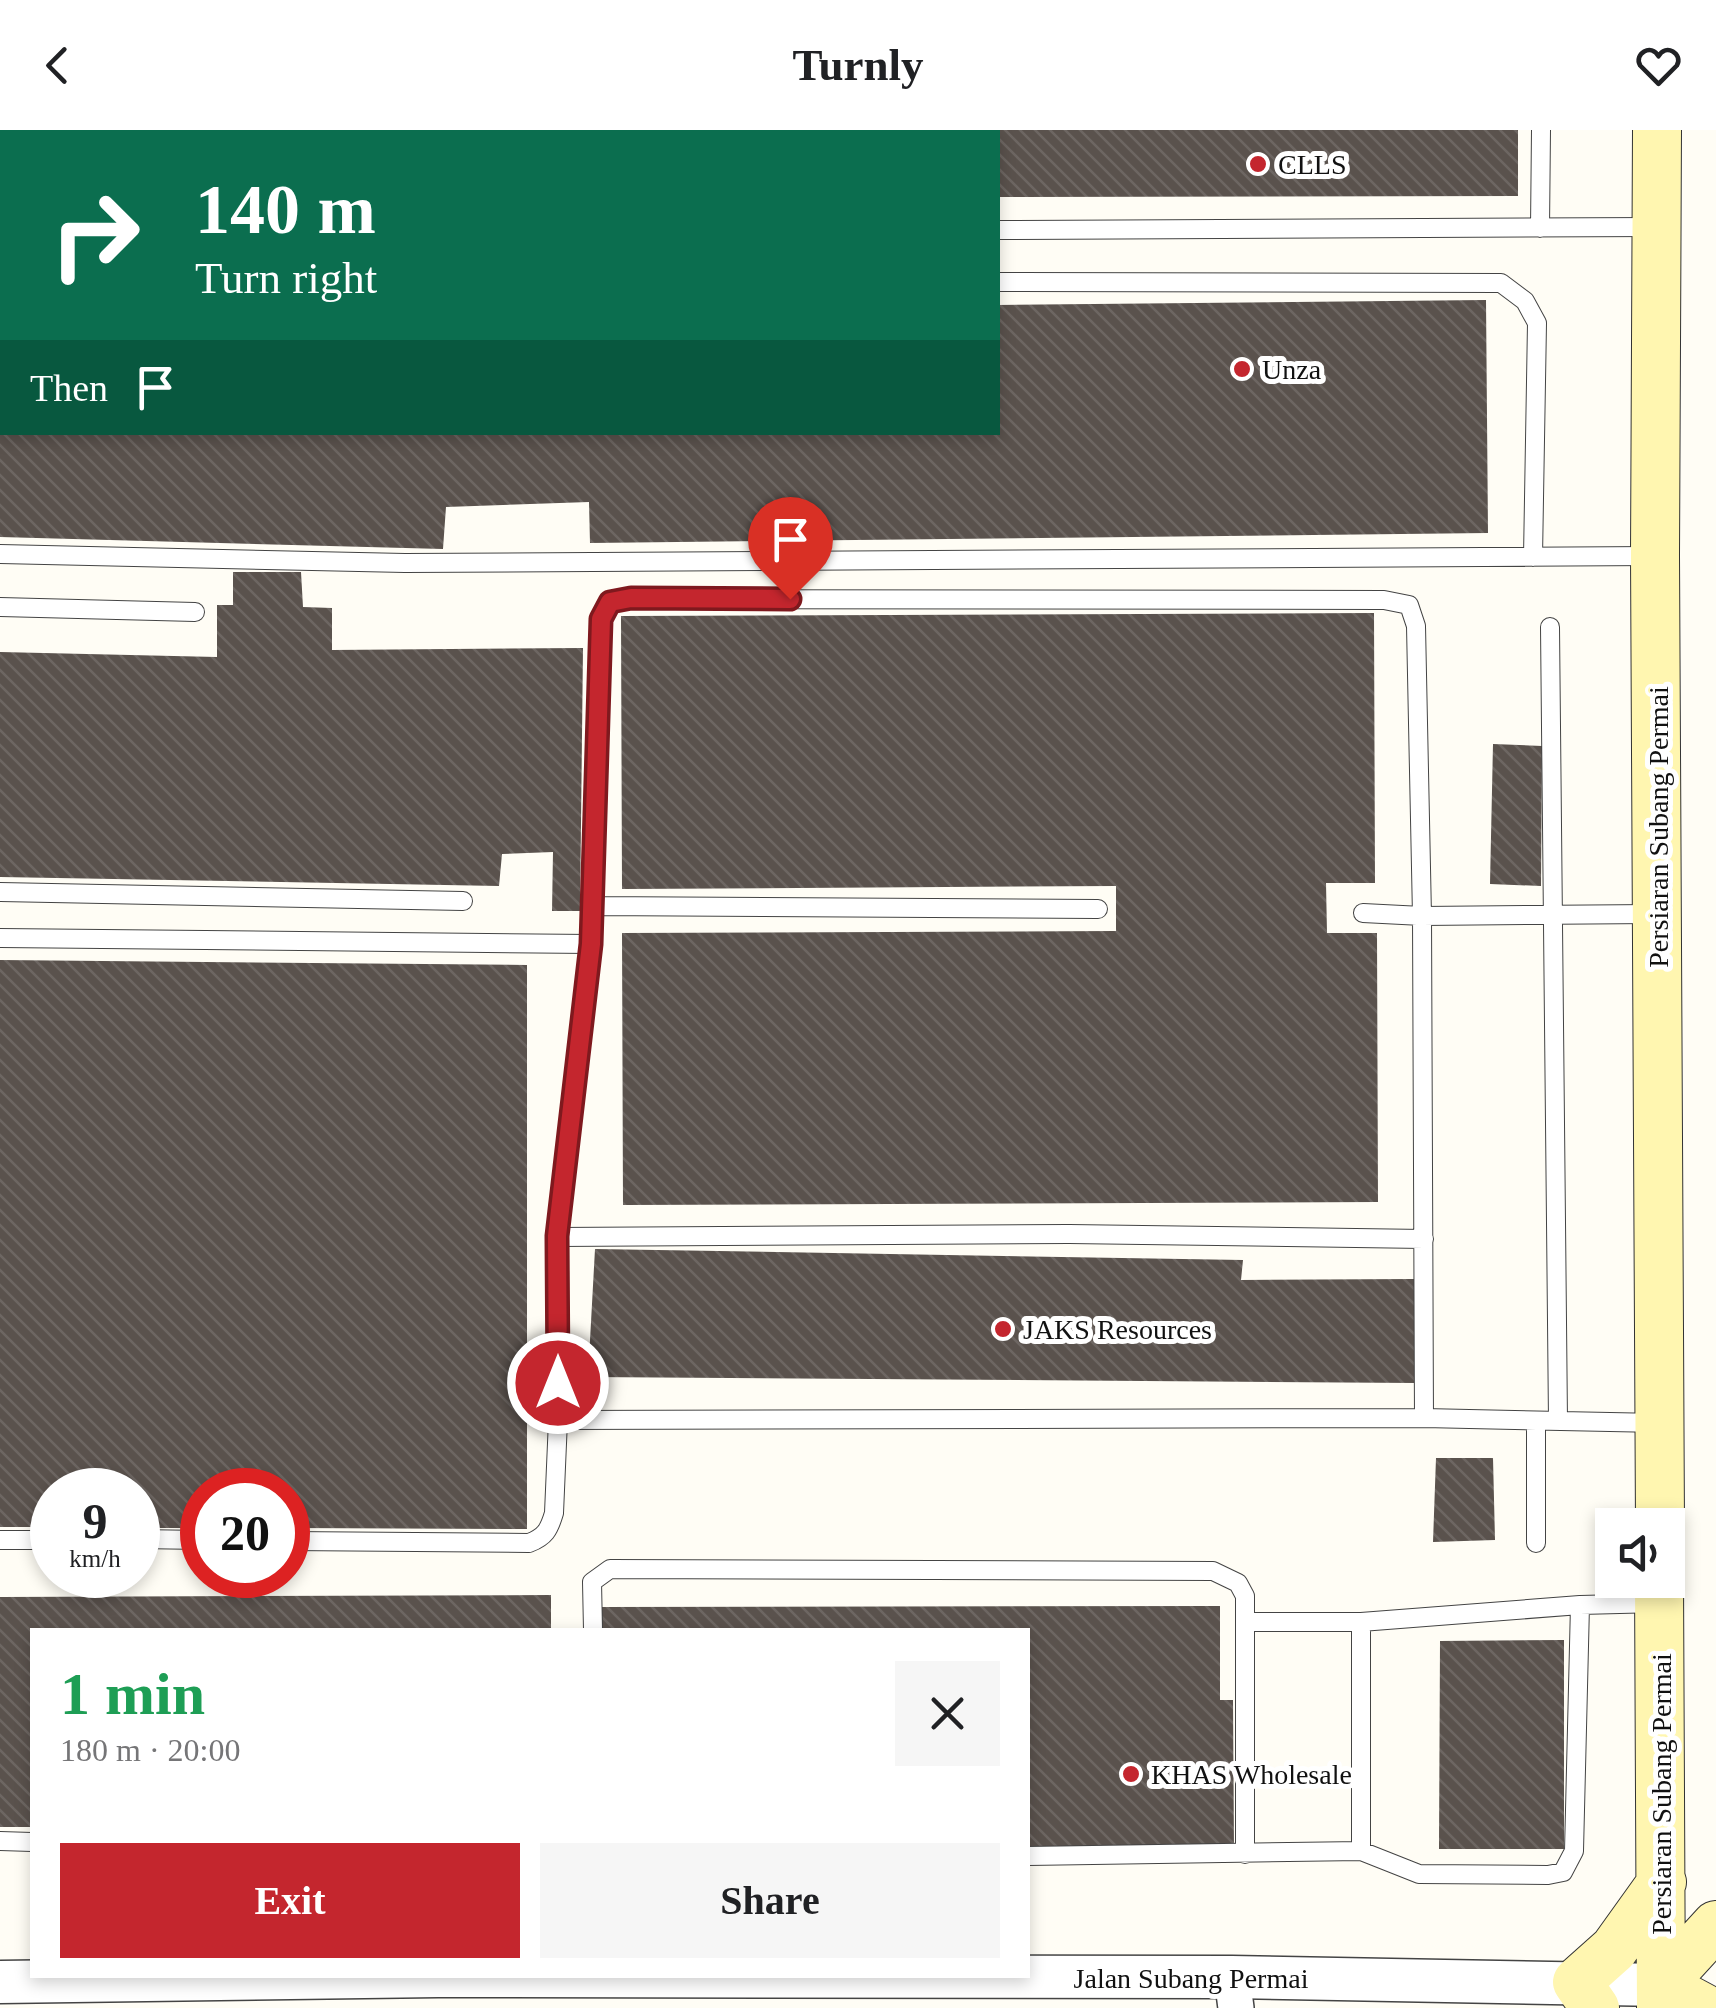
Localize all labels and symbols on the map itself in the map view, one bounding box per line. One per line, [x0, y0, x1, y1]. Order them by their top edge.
place label: CLLS [1278, 149, 1346, 180]
marker: CLLS [1247, 153, 1269, 175]
place label: Unza [1262, 354, 1322, 385]
marker: Unza [1231, 358, 1253, 380]
pin [748, 497, 833, 600]
street label: Persiaran Subang Permai [1643, 686, 1674, 968]
place label: JAKS Resources [1023, 1314, 1212, 1345]
marker: JAKS Resources [992, 1318, 1014, 1340]
position arrow [506, 1331, 610, 1435]
speed limit sign: 20 [180, 1468, 310, 1598]
street label: Persiaran Subang Permai [1646, 1653, 1677, 1935]
place label: KHAS Wholesale [1151, 1759, 1352, 1790]
marker: KHAS Wholesale [1120, 1763, 1142, 1785]
street label: Jalan Subang Permai [1074, 1963, 1309, 1994]

